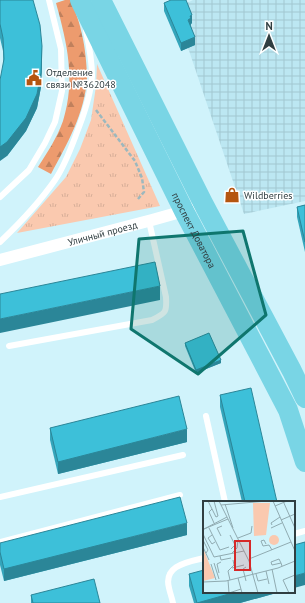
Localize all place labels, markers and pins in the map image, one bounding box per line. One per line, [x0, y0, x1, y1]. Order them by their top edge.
place label: Отделение связи №362048 [46, 66, 116, 91]
public building icon: Отделение связи №362048 [25, 69, 43, 87]
shop icon: Wildberries [223, 186, 241, 204]
place label: Wildberries [244, 189, 293, 202]

